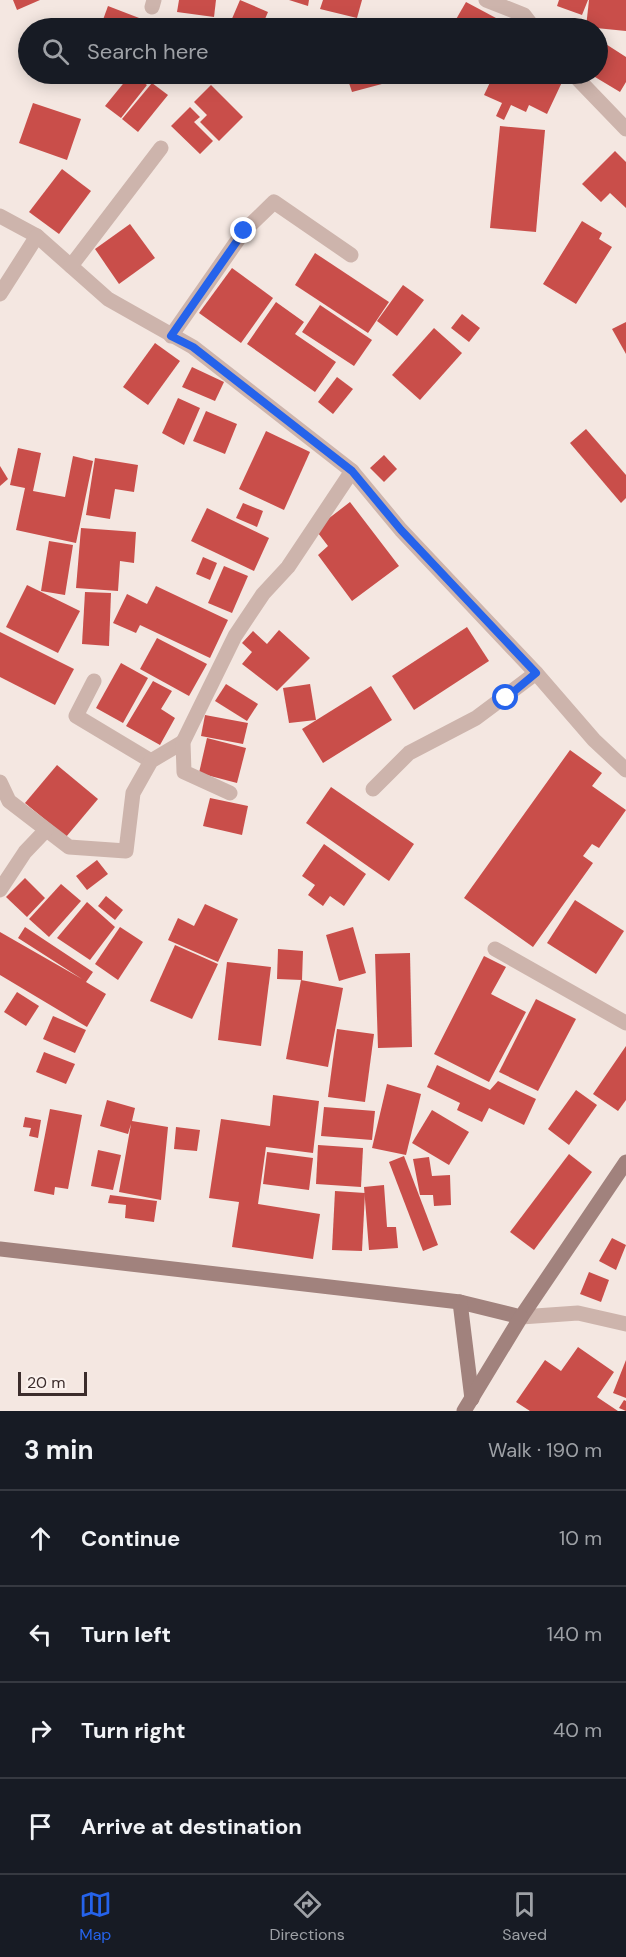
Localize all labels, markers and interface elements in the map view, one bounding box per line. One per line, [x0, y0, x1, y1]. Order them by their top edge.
search box [18, 18, 608, 84]
icon: search [39, 35, 72, 68]
text: Search here [87, 37, 208, 66]
route end [230, 217, 256, 243]
route start [492, 684, 518, 710]
scale bar [18, 1369, 87, 1396]
text: 20 m [27, 1372, 66, 1393]
text: 3 min [24, 1433, 93, 1467]
text: Walk · 190 m [488, 1437, 602, 1463]
icon: ahead [24, 1522, 57, 1555]
text: Continue [81, 1524, 180, 1553]
text: 10 m [559, 1525, 602, 1551]
icon: left [24, 1618, 57, 1651]
text: Turn left [81, 1620, 171, 1649]
text: 140 m [547, 1621, 602, 1647]
icon: right [24, 1714, 57, 1747]
text: Turn right [81, 1716, 186, 1745]
text: 40 m [553, 1717, 602, 1743]
icon: arrive [24, 1810, 57, 1843]
text: Arrive at destination [81, 1812, 302, 1841]
tab: Map [79, 1888, 112, 1945]
tab: Directions [269, 1888, 345, 1945]
tab: Saved [502, 1888, 547, 1945]

